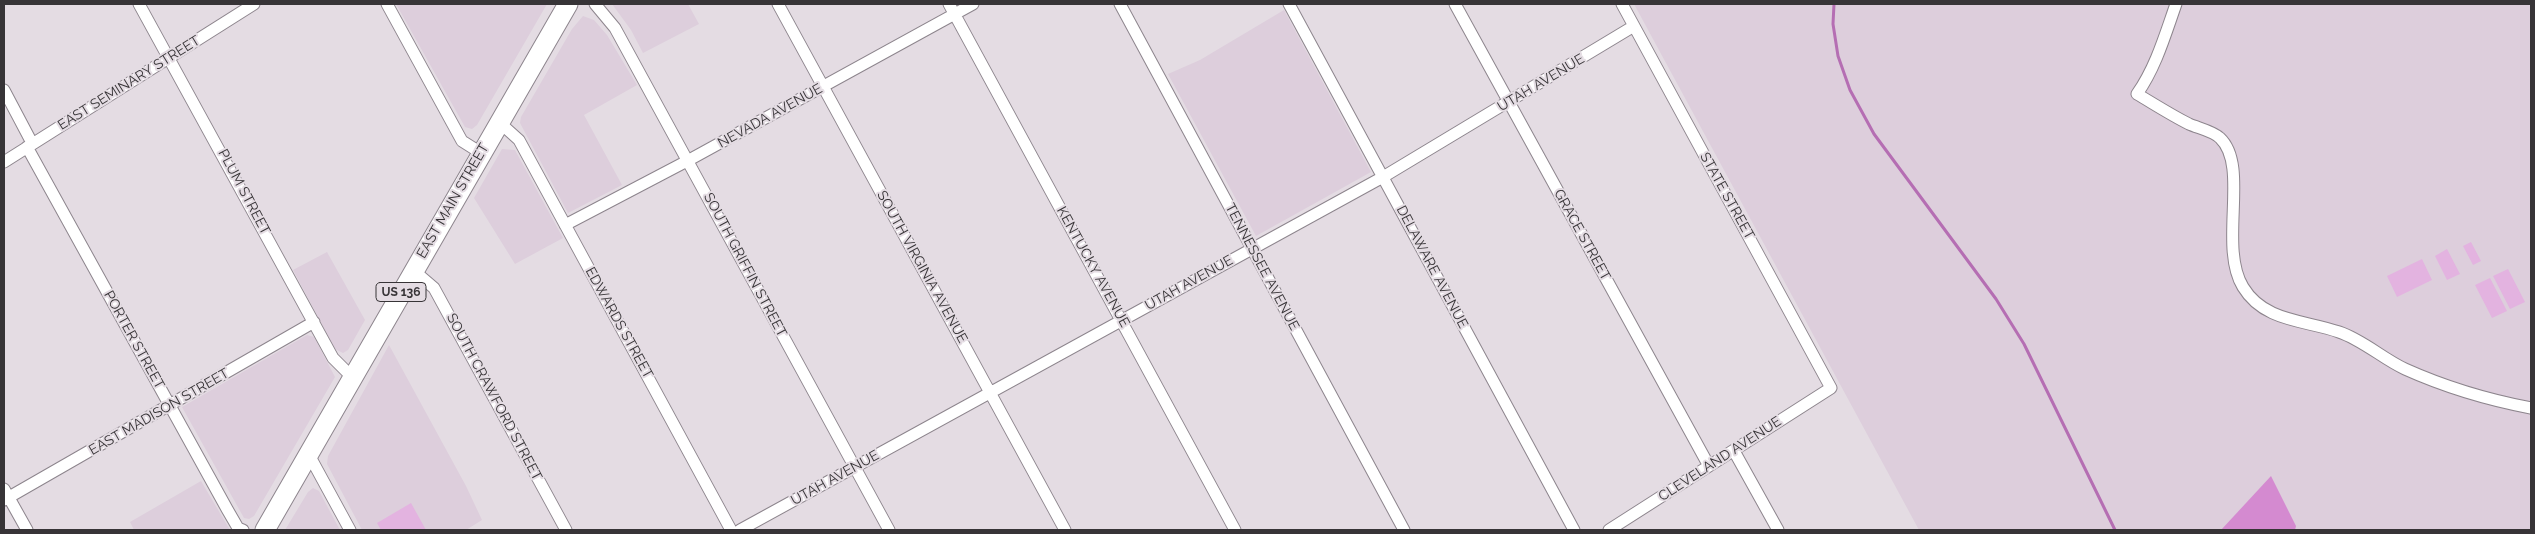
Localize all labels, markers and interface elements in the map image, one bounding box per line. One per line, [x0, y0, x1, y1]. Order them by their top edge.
street label: EAST SEMINARY STREET [55, 32, 203, 134]
street label: UTAH AVENUE [1495, 51, 1587, 115]
street label: NEVADA AVENUE [715, 80, 825, 152]
street label: EAST MAIN STREET [413, 141, 493, 261]
street label: PLUM STREET [214, 146, 274, 238]
street label: STATE STREET [1696, 150, 1758, 242]
street label: GRACE STREET [1550, 186, 1614, 284]
street label: SOUTH VIRGINIA AVENUE [873, 188, 971, 346]
street label: SOUTH GRIFFIN STREET [700, 190, 790, 340]
street label: TENNESSEE AVENUE [1221, 201, 1303, 333]
street label: DELAWARE AVENUE [1393, 203, 1471, 331]
street label: KENTUCKY AVENUE [1053, 204, 1133, 330]
street label: UTAH AVENUE [1142, 252, 1236, 314]
street label: EDWARDS STREET [581, 265, 657, 381]
road number: US 136 [376, 282, 426, 302]
street label: PORTER STREET [100, 288, 168, 392]
street label: SOUTH CRAWFORD STREET [443, 310, 545, 484]
street label: EAST MADISON STREET [86, 365, 232, 459]
street label: CLEVELAND AVENUE [1655, 413, 1785, 505]
street label: UTAH AVENUE [788, 447, 882, 509]

